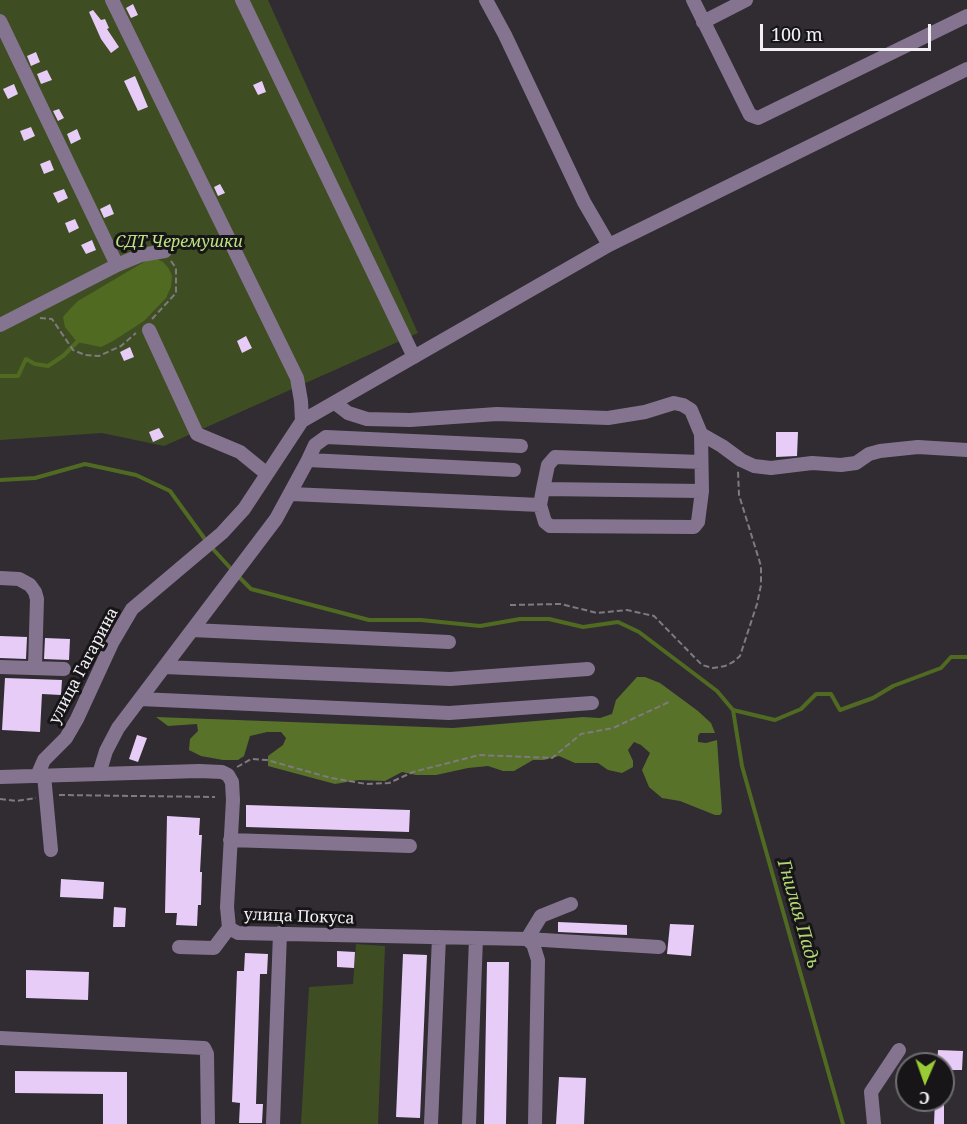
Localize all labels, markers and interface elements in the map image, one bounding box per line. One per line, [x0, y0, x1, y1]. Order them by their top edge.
scale bar [763, 12, 934, 50]
text: 100 m [771, 22, 823, 46]
park label: СДТ Черемушки [115, 232, 243, 252]
street label: улица Гагарина [45, 604, 123, 728]
water label: Гнилая Падь [772, 857, 824, 971]
street label: улица Покуса [243, 905, 355, 929]
north arrow [895, 1052, 955, 1112]
text: С [919, 1087, 930, 1109]

